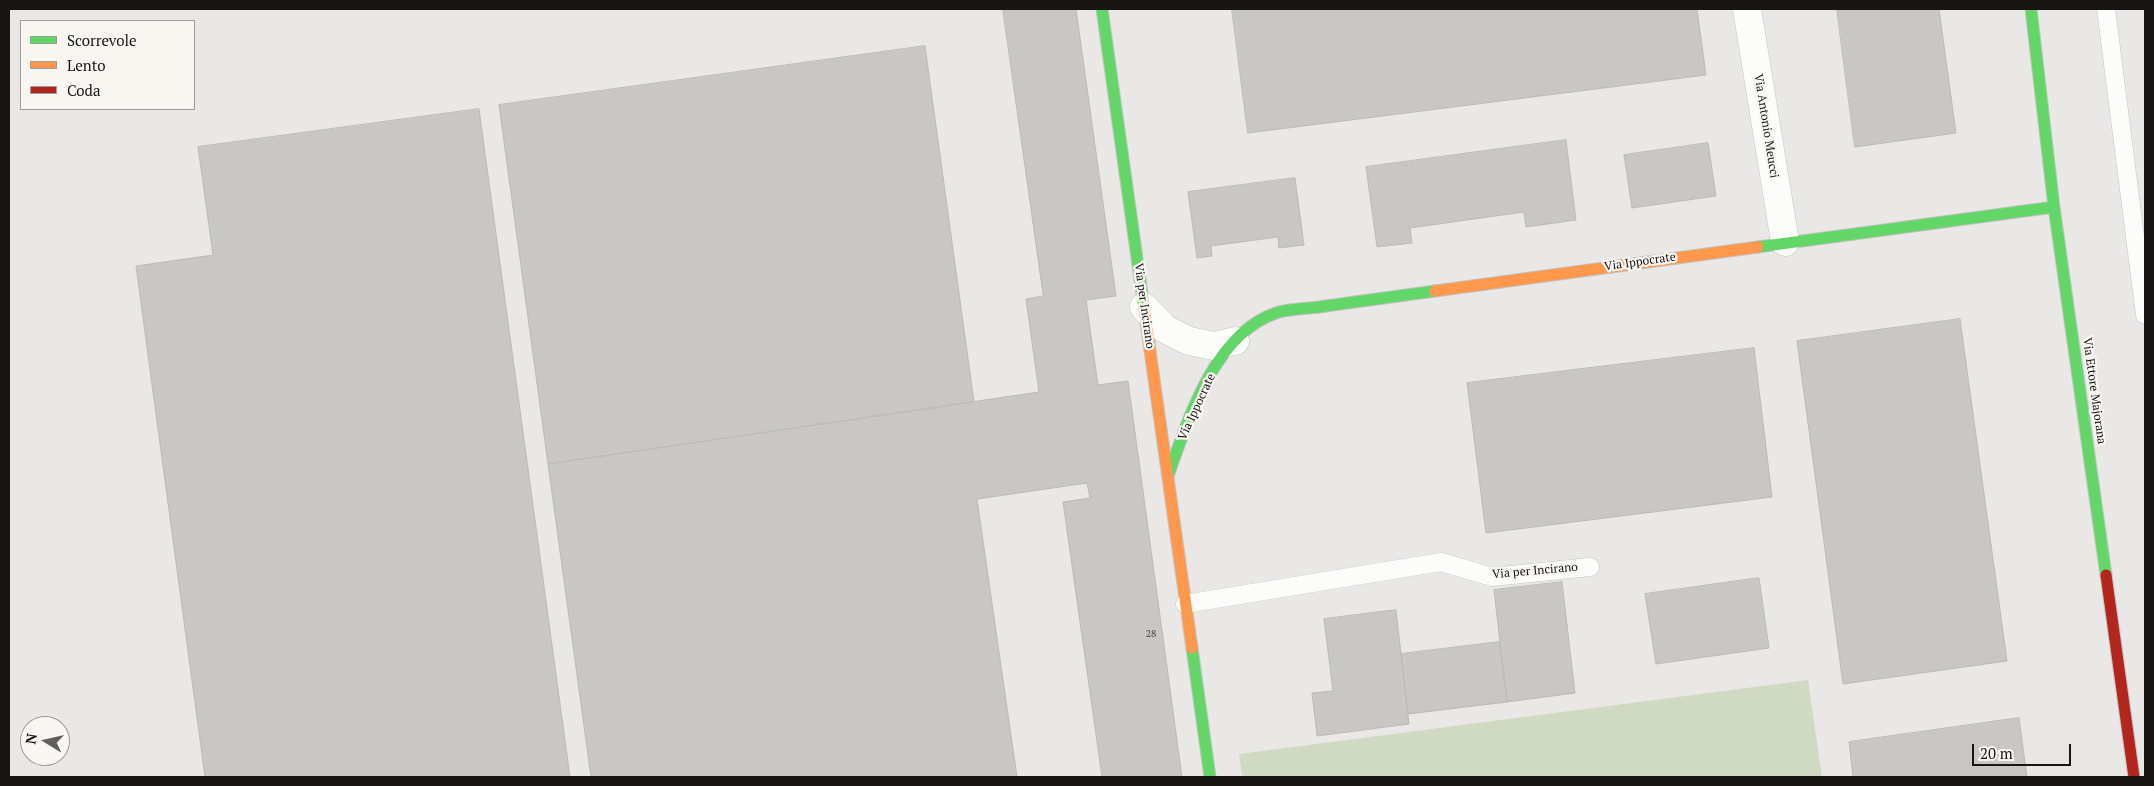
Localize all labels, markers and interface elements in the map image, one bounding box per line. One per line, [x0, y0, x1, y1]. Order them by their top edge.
legend [20, 20, 195, 110]
text: Scorrevole [67, 30, 137, 50]
text: Lento [67, 55, 106, 75]
street label: Via Antonio Meucci [1751, 73, 1781, 179]
text: Coda [67, 80, 101, 100]
street label: Via Ippocrate [1603, 250, 1677, 274]
street label: Via per Incirano [1131, 262, 1157, 350]
street label: Via Ettore Majorana [2079, 337, 2109, 445]
street label: Via Ippocrate [1175, 371, 1219, 443]
street label: Via per Incirano [1491, 560, 1579, 582]
house number: 28 [1146, 628, 1156, 640]
north arrow [20, 716, 70, 766]
text: N [20, 732, 41, 745]
scale bar [1974, 734, 2073, 766]
text: 20 m [1980, 743, 2013, 763]

